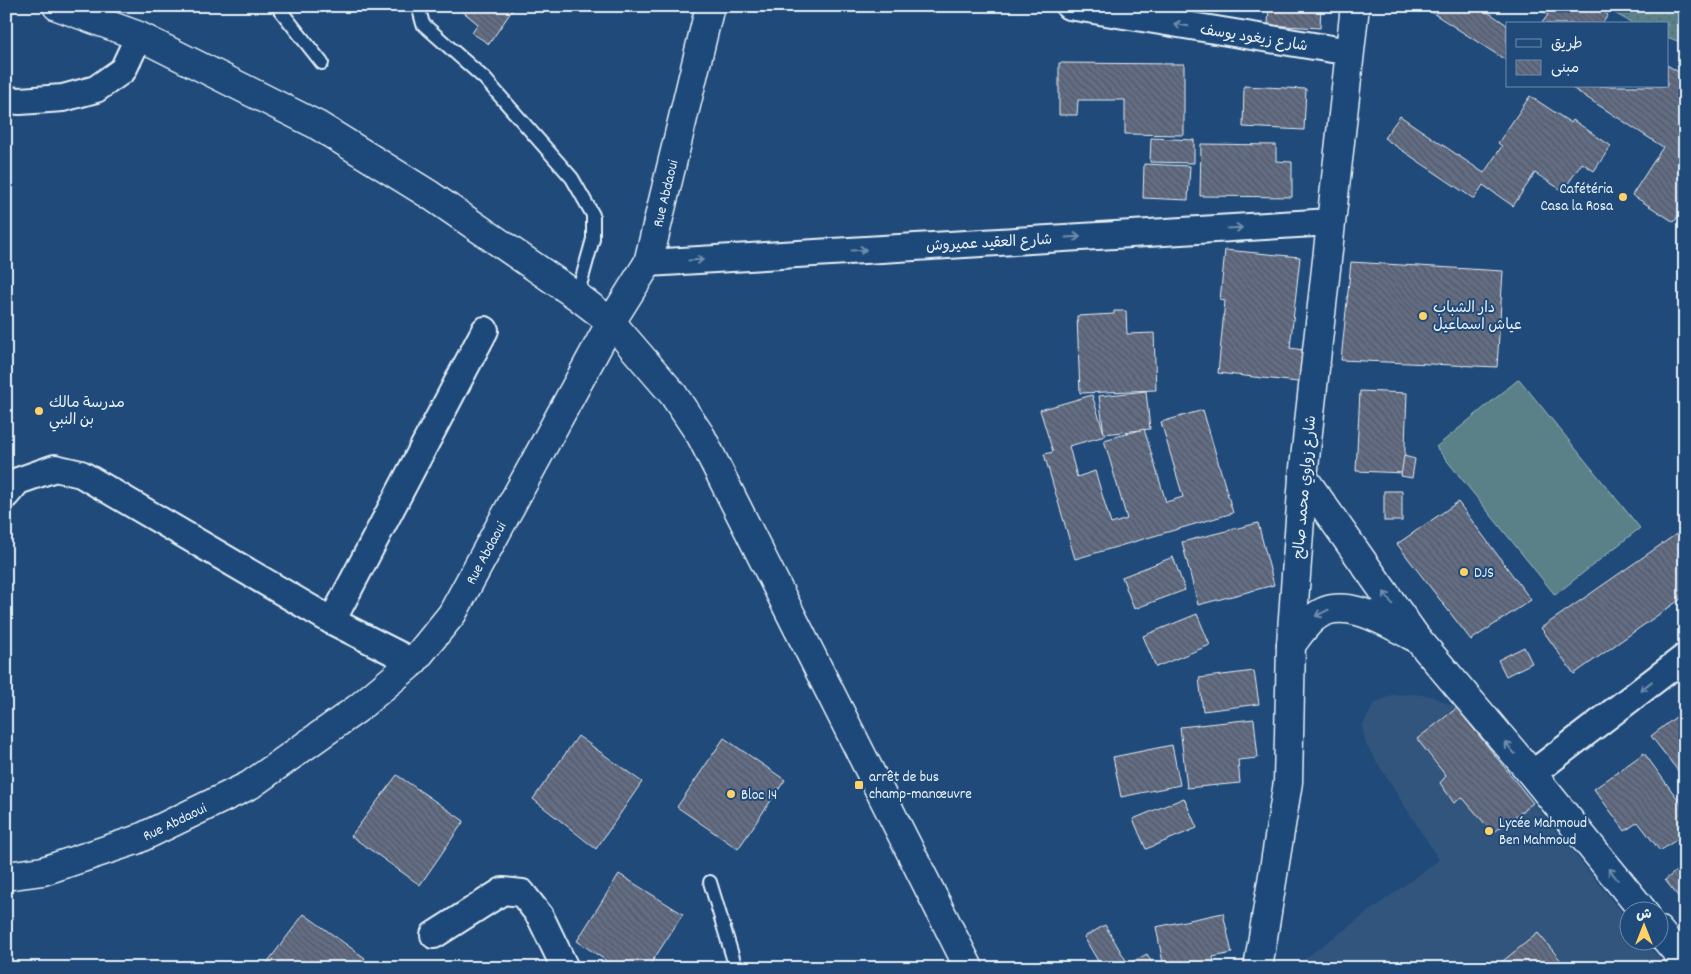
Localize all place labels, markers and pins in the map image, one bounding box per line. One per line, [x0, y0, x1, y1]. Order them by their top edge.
place label: Cafétéria Casa la Rosa [1540, 179, 1614, 218]
marker: Cafétéria Casa la Rosa [1617, 191, 1629, 203]
place label: دار الشباب عياش اسماعيل [1433, 298, 1522, 337]
marker: دار الشباب عياش اسماعيل [1417, 310, 1429, 322]
place label: مدرسة مالك بن النبي [49, 393, 125, 432]
marker: مدرسة مالك بن النبي [33, 405, 45, 417]
place label: DJS [1474, 563, 1494, 585]
marker: DJS [1458, 566, 1470, 578]
place label: arrêt de bus champ-manœuvre [869, 767, 972, 806]
marker: arrêt de bus champ-manœuvre [853, 779, 865, 791]
place label: Bloc 14 [741, 785, 777, 807]
marker: Bloc 14 [725, 788, 737, 800]
place label: Lycée Mahmoud Ben Mahmoud [1499, 813, 1587, 852]
marker: Lycée Mahmoud Ben Mahmoud [1483, 825, 1495, 837]

